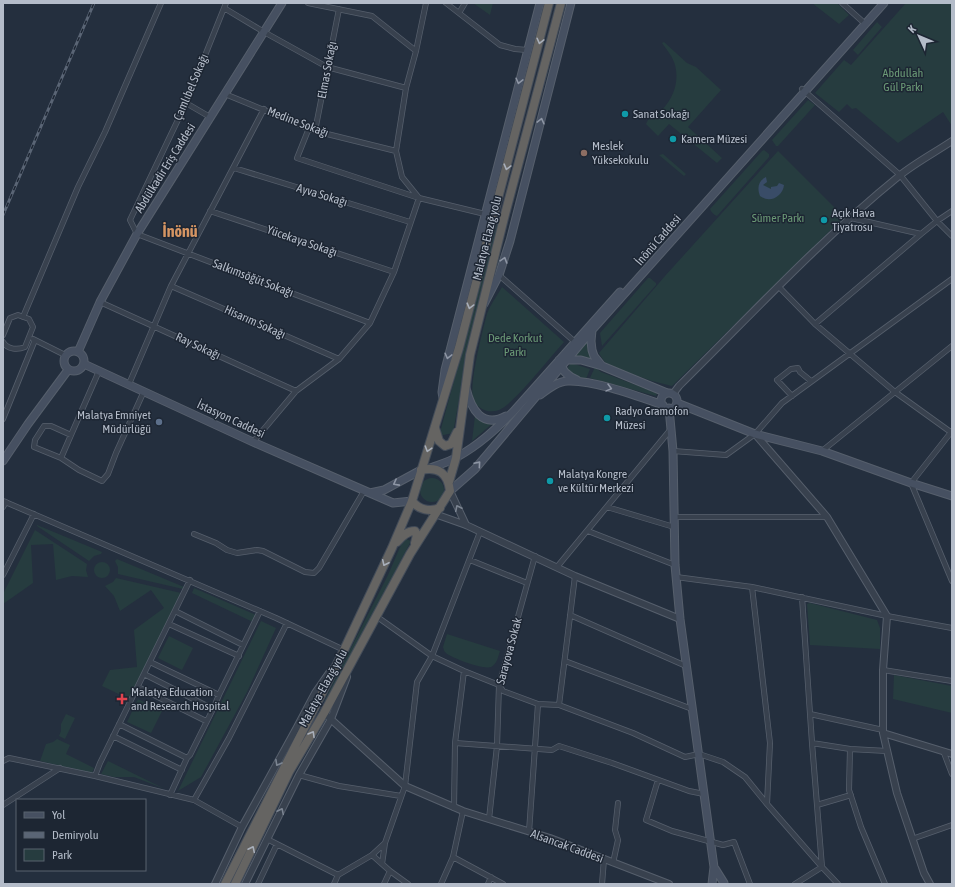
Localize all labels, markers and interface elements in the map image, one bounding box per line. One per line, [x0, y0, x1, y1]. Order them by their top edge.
north arrow [899, 16, 939, 56]
text: K [906, 23, 918, 35]
one-way arrow [536, 38, 544, 44]
street label: Elmas Sokağı [315, 40, 339, 100]
street label: Çamlıbel Sokağı [171, 52, 211, 122]
park label: Abdullah Gül Parkı [883, 66, 923, 94]
one-way arrow [515, 78, 524, 85]
street label: Medine Sokağı [266, 104, 330, 140]
place label: Sanat Sokağı [633, 107, 690, 121]
marker: Sanat Sokağı [620, 109, 630, 119]
one-way arrow [536, 118, 544, 124]
street label: Abdülkadir Eriş Caddesi [132, 121, 198, 215]
place label: Kamera Müzesi [681, 132, 747, 146]
marker: Kamera Müzesi [668, 134, 678, 144]
place label: Meslek Yüksekokulu [592, 139, 649, 167]
marker: Meslek Yüksekokulu [579, 148, 589, 158]
one-way arrow [503, 163, 512, 170]
street label: Ayva Sokağı [295, 181, 349, 209]
street label: Malatya-Elazığ yolu [470, 194, 504, 282]
place label: Açık Hava Tiyatrosu [832, 206, 875, 234]
park label: Sümer Parkı [752, 211, 804, 225]
street label: İnönü Caddesi [632, 212, 684, 268]
marker: Açık Hava Tiyatrosu [819, 215, 829, 225]
district label: İnönü [163, 222, 198, 240]
street label: Yücekaya Sokağı [265, 222, 339, 260]
street label: Salkımsöğüt Sokağı [211, 256, 295, 300]
one-way arrow [499, 257, 508, 264]
street label: Hisarım Sokağı [222, 302, 288, 342]
one-way arrow [467, 303, 475, 309]
street label: Ray Sokağı [173, 330, 223, 362]
park label: Dede Korkut Parkı [488, 331, 543, 359]
one-way arrow [444, 352, 453, 359]
one-way arrow [606, 384, 612, 392]
street label: İstasyon Caddesi [195, 397, 267, 441]
place label: Radyo Gramofon Müzesi [615, 404, 689, 432]
place label: Malatya Emniyet Müdürlüğü [77, 408, 152, 436]
marker: Radyo Gramofon Müzesi [602, 413, 612, 423]
marker: Malatya Emniyet Müdürlüğü [154, 417, 164, 427]
one-way arrow [424, 445, 433, 452]
one-way arrow [474, 462, 481, 469]
place label: Malatya Kongre ve Kültür Merkezi [558, 467, 634, 495]
marker: Malatya Kongre ve Kültür Merkezi [545, 476, 555, 486]
one-way arrow [393, 479, 401, 486]
one-way arrow [455, 505, 463, 512]
one-way arrow [383, 558, 390, 566]
street label: Sarayova Sokak [493, 615, 525, 686]
street label: Malatya-Elazığ yolu [296, 647, 350, 729]
place label: Malatya Education and Research Hospital [131, 685, 230, 713]
marker: Malatya Education and Research Hospital [116, 693, 128, 705]
one-way arrow [307, 731, 314, 738]
one-way arrow [275, 759, 282, 766]
legend [16, 799, 146, 871]
text: Yol [52, 808, 66, 822]
one-way arrow [276, 808, 284, 815]
street label: Alsancak Caddesi [529, 826, 605, 866]
text: Demiryolu [52, 828, 99, 842]
one-way arrow [247, 846, 255, 853]
text: Park [52, 848, 73, 862]

